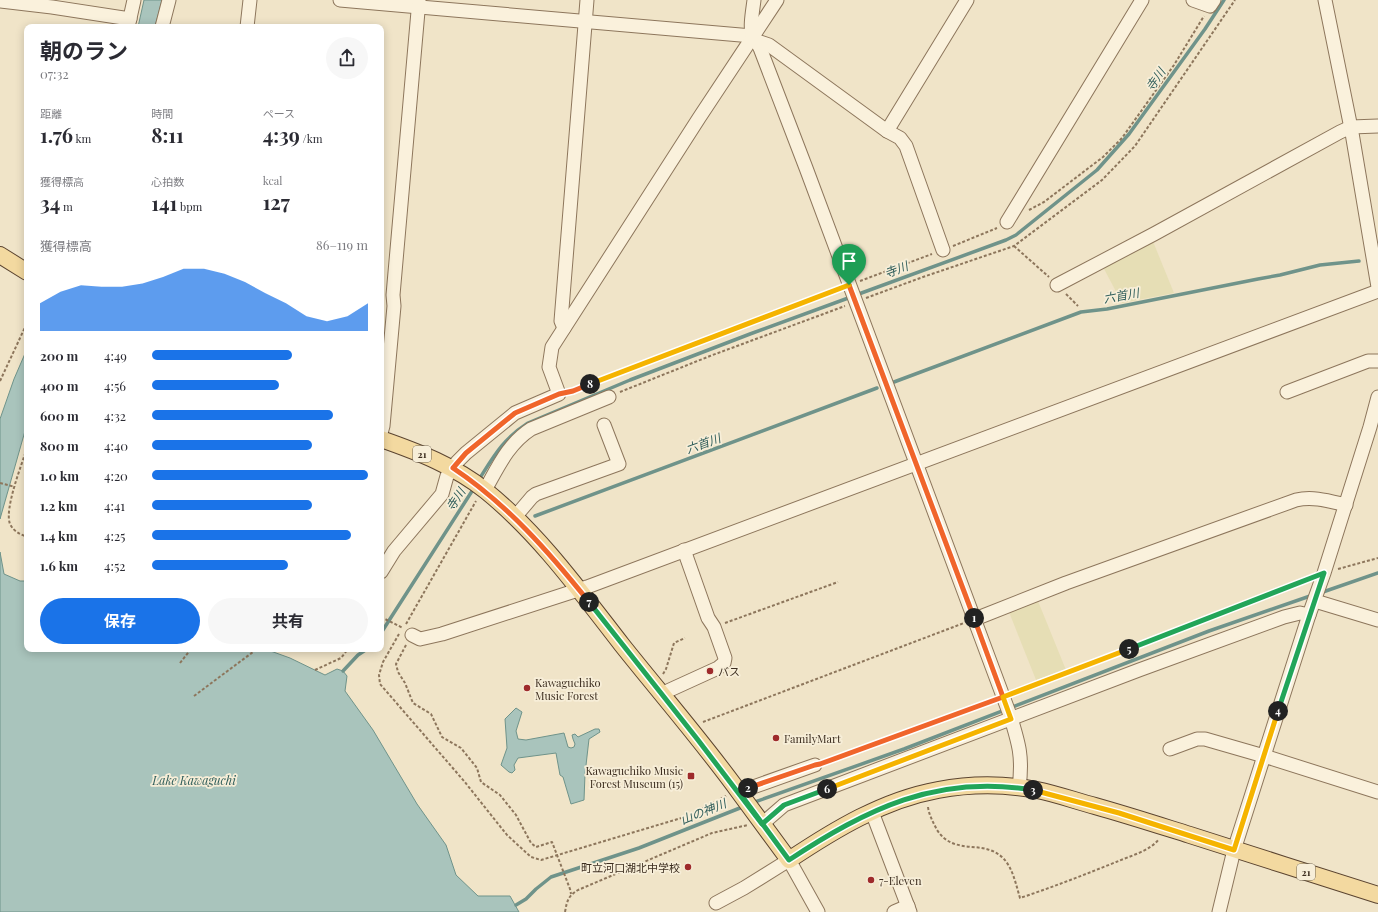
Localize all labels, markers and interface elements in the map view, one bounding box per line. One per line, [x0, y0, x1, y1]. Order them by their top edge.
text: 朝のラン [40, 35, 128, 65]
button: share [326, 37, 368, 79]
water label: 寺川 [1142, 63, 1170, 93]
text: 07:32 [40, 65, 69, 82]
text: 距離 [40, 106, 62, 121]
text: 時間 [151, 106, 173, 121]
text: ペース [263, 106, 295, 121]
text: 1.76 [40, 121, 73, 148]
text: 8:11 [151, 121, 184, 148]
text: 4:39 [263, 121, 300, 148]
text: km [73, 131, 91, 146]
text: /km [300, 131, 323, 146]
text: kcal [263, 173, 282, 188]
text: 獲得標高 [40, 174, 84, 189]
text: 心拍数 [151, 174, 184, 189]
text: 127 [263, 188, 290, 215]
text: 34 [40, 189, 60, 216]
text: 141 [151, 189, 177, 216]
text: m [60, 199, 73, 214]
text: bpm [177, 199, 202, 214]
text: 86–119 m [316, 236, 368, 253]
text: 獲得標高 [40, 237, 92, 254]
pin [832, 244, 866, 285]
icon: arrive [838, 250, 860, 272]
water label: 寺川 [882, 257, 912, 281]
water label: 六首川 [1102, 284, 1142, 306]
text: 200 m [40, 347, 78, 364]
text: 4:49 [104, 347, 127, 364]
pin: 8 [580, 374, 600, 394]
text: 8 [587, 376, 593, 391]
text: 400 m [40, 377, 78, 394]
text: 4:56 [104, 377, 126, 394]
text: 600 m [40, 407, 79, 424]
text: 4:32 [104, 407, 126, 424]
water label: 六首川 [683, 429, 725, 457]
text: 800 m [40, 437, 79, 454]
text: 4:40 [104, 437, 128, 454]
road number: 21 [413, 446, 431, 462]
text: 1.0 km [40, 467, 79, 484]
text: 4:20 [104, 467, 128, 484]
water label: 寺川 [442, 483, 469, 513]
text: 1.2 km [40, 497, 77, 514]
text: 4:41 [104, 497, 125, 514]
text: 1.4 km [40, 527, 77, 544]
text: 4:25 [104, 527, 126, 544]
text: 1.6 km [40, 557, 78, 574]
text: 4:52 [104, 557, 126, 574]
pin: 7 [579, 592, 599, 612]
text: 7 [586, 594, 592, 609]
button: 保存 [40, 598, 200, 644]
button: 共有 [208, 598, 368, 644]
pin: 1 [964, 608, 984, 628]
text: 1 [972, 610, 976, 625]
pin: 5 [1119, 639, 1139, 659]
text: 5 [1126, 641, 1132, 656]
place label: バス [718, 664, 740, 679]
marker: バス [705, 666, 715, 676]
place label: Kawaguchiko Music Forest [535, 675, 601, 703]
marker: Kawaguchiko Music Forest [522, 683, 532, 693]
pin: 4 [1268, 701, 1288, 721]
text: 4 [1275, 703, 1281, 718]
place label: FamilyMart [784, 731, 841, 746]
marker: FamilyMart [771, 733, 781, 743]
place label: Kawaguchiko Music Forest Museum (15) [585, 763, 683, 791]
marker: Kawaguchiko Music Forest Museum (15) [686, 771, 696, 781]
water label: Lake Kawaguchi [151, 772, 236, 788]
pin: 2 [738, 778, 758, 798]
pin: 6 [817, 779, 837, 799]
text: 2 [745, 780, 751, 795]
pin: 3 [1023, 780, 1043, 800]
text: 6 [824, 781, 830, 796]
text: 3 [1030, 782, 1036, 797]
water label: 山の神川 [678, 794, 730, 827]
place label: 町立河口湖北中学校 [581, 860, 680, 875]
marker: 町立河口湖北中学校 [683, 862, 693, 872]
road number: 21 [1297, 864, 1315, 880]
place label: 7-Eleven [879, 873, 922, 888]
marker: 7-Eleven [866, 875, 876, 885]

